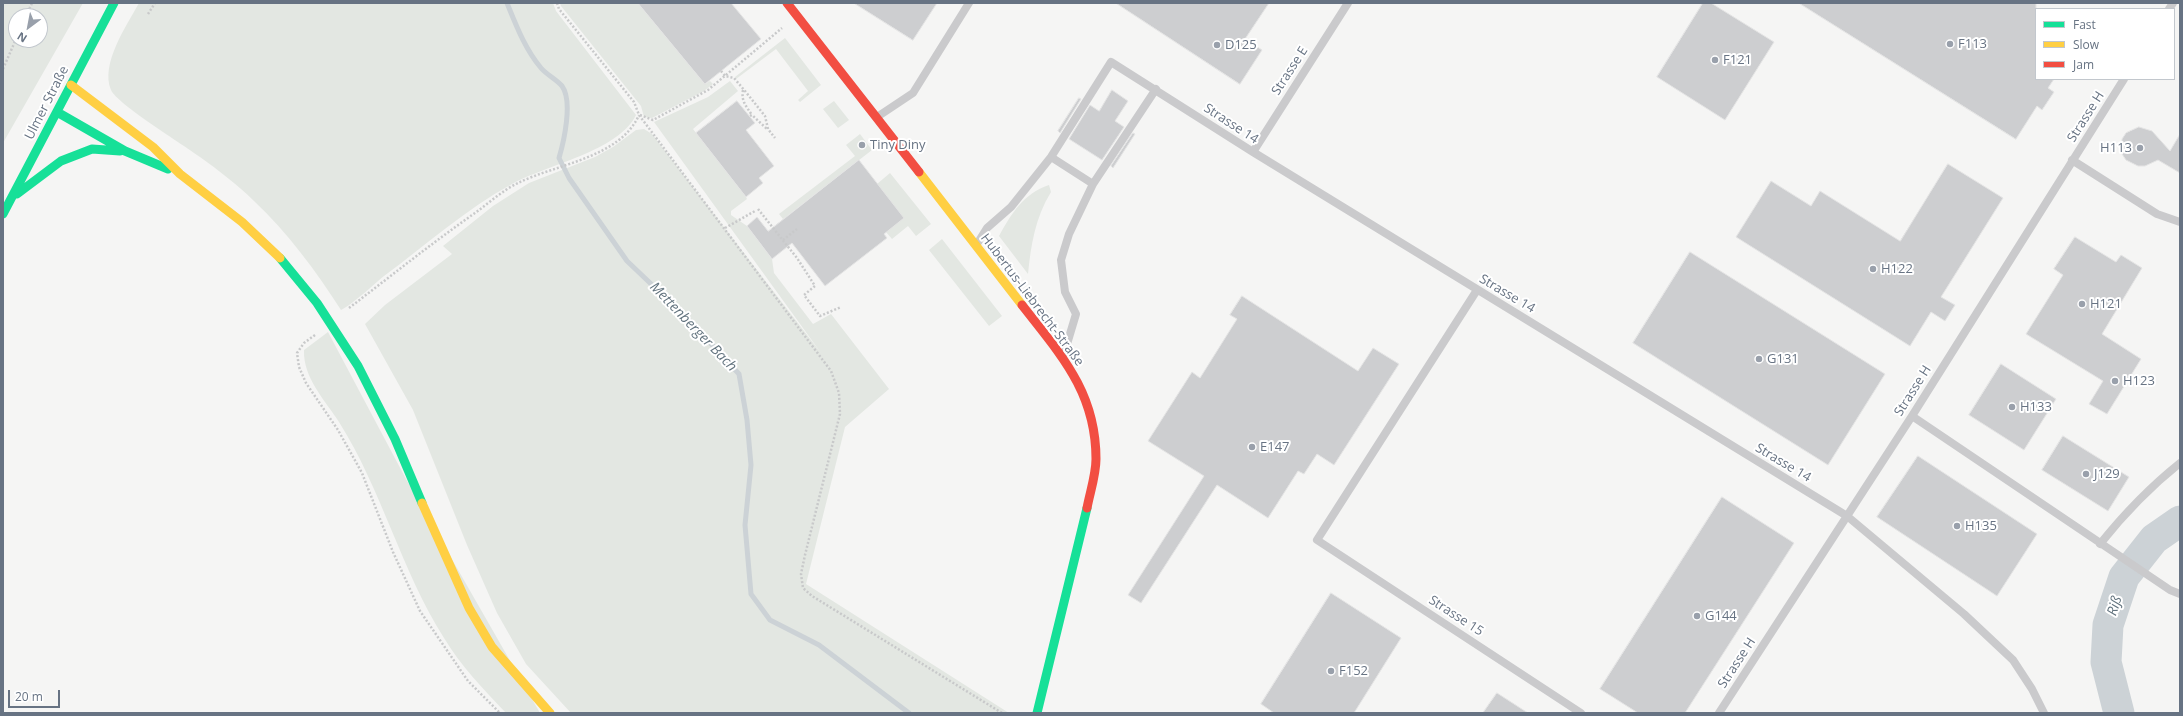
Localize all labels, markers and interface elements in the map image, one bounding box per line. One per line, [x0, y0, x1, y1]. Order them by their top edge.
north arrow [8, 8, 48, 48]
legend [2035, 8, 2175, 80]
text: Fast [2073, 16, 2096, 33]
text: N [14, 29, 30, 46]
place label: F113 [1958, 36, 1987, 52]
text: Slow [2073, 36, 2099, 53]
place label: D125 [1225, 37, 1257, 53]
marker: F113 [1945, 39, 1955, 49]
marker: D125 [1212, 40, 1222, 50]
street label: Strasse E [1269, 44, 1311, 98]
place label: F121 [1723, 52, 1752, 68]
marker: F121 [1710, 55, 1720, 65]
text: Jam [2073, 56, 2094, 73]
street label: Ulmer Straße [22, 64, 72, 142]
street label: Strasse H [2064, 89, 2108, 145]
street label: Strasse 14 [1201, 101, 1261, 147]
place label: Tiny Diny [870, 137, 926, 153]
marker: Tiny Diny [857, 140, 867, 150]
place label: H113 [2100, 140, 2132, 156]
marker: H113 [2135, 143, 2145, 153]
street label: Hubertus-Liebrecht-Straße [977, 231, 1087, 369]
place label: H122 [1881, 261, 1913, 277]
marker: H122 [1868, 264, 1878, 274]
street label: Strasse 14 [1476, 271, 1538, 317]
water label: Mettenberger Bach [646, 279, 740, 375]
place label: H121 [2090, 296, 2122, 312]
marker: H121 [2077, 299, 2087, 309]
place label: G131 [1767, 351, 1799, 367]
marker: G131 [1754, 354, 1764, 364]
street label: Strasse H [1891, 363, 1935, 419]
place label: H123 [2123, 373, 2155, 389]
marker: H123 [2110, 376, 2120, 386]
place label: H133 [2020, 399, 2052, 415]
marker: H133 [2007, 402, 2017, 412]
place label: E147 [1260, 439, 1290, 455]
street label: Strasse 14 [1752, 440, 1814, 486]
marker: E147 [1247, 442, 1257, 452]
place label: J129 [2094, 466, 2120, 482]
marker: J129 [2081, 469, 2091, 479]
place label: H135 [1965, 518, 1997, 534]
marker: H135 [1952, 521, 1962, 531]
street label: Strasse 15 [1426, 593, 1486, 639]
water label: Riß [2104, 594, 2126, 618]
place label: G144 [1705, 608, 1737, 624]
marker: G144 [1692, 611, 1702, 621]
street label: Strasse H [1715, 635, 1759, 691]
place label: F152 [1339, 663, 1368, 679]
marker: F152 [1326, 666, 1336, 676]
scale bar [10, 682, 62, 708]
text: 20 m [15, 688, 43, 705]

